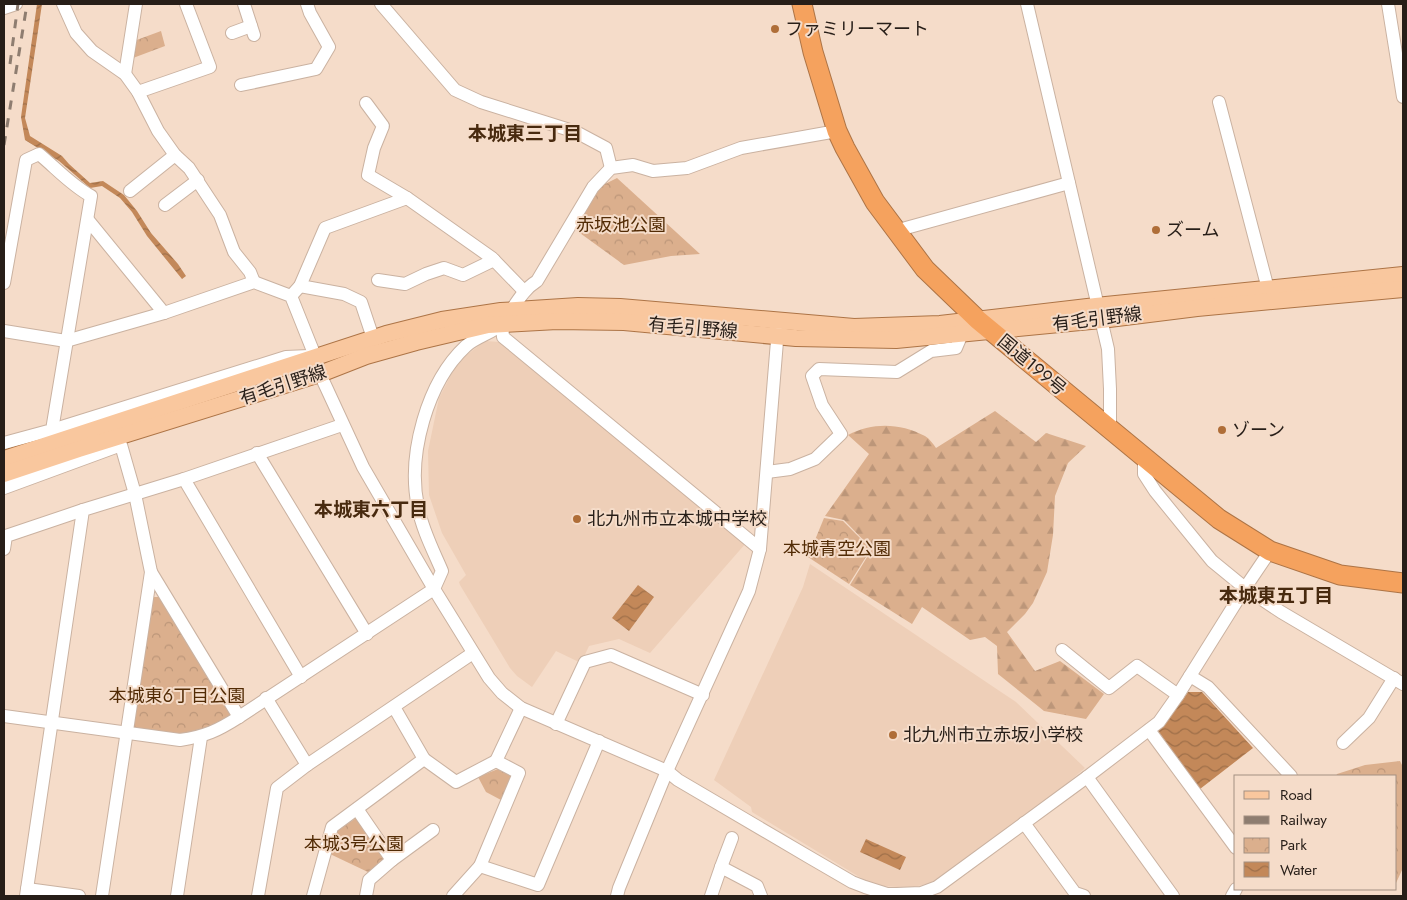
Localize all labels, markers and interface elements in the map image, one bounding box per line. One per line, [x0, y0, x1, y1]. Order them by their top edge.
place label: ファミリーマート [785, 16, 929, 42]
marker: ファミリーマート [769, 23, 781, 35]
district label: 本城東三丁目 [468, 120, 582, 147]
park label: 赤坂池公園 [576, 212, 666, 238]
place label: ズーム [1166, 217, 1219, 243]
marker: ズーム [1150, 224, 1162, 236]
street label: 有毛引野線 [1051, 301, 1143, 337]
street label: 有毛引野線 [647, 311, 739, 345]
street label: 国道199号 [992, 328, 1072, 402]
street label: 有毛引野線 [236, 359, 330, 411]
place label: ゾーン [1232, 417, 1285, 443]
marker: ゾーン [1216, 424, 1228, 436]
district label: 本城東六丁目 [314, 496, 428, 523]
place label: 北九州市立本城中学校 [587, 506, 767, 532]
marker: 北九州市立本城中学校 [571, 513, 583, 525]
park label: 本城青空公園 [783, 536, 891, 562]
district label: 本城東五丁目 [1219, 582, 1333, 609]
park label: 本城東6丁目公園 [109, 683, 245, 709]
place label: 北九州市立赤坂小学校 [903, 722, 1083, 748]
marker: 北九州市立赤坂小学校 [887, 729, 899, 741]
legend [1234, 775, 1397, 890]
text: Road [1280, 784, 1312, 806]
text: Railway [1280, 809, 1327, 831]
park label: 本城3号公園 [304, 831, 404, 857]
text: Park [1280, 834, 1307, 856]
text: Water [1280, 859, 1318, 881]

